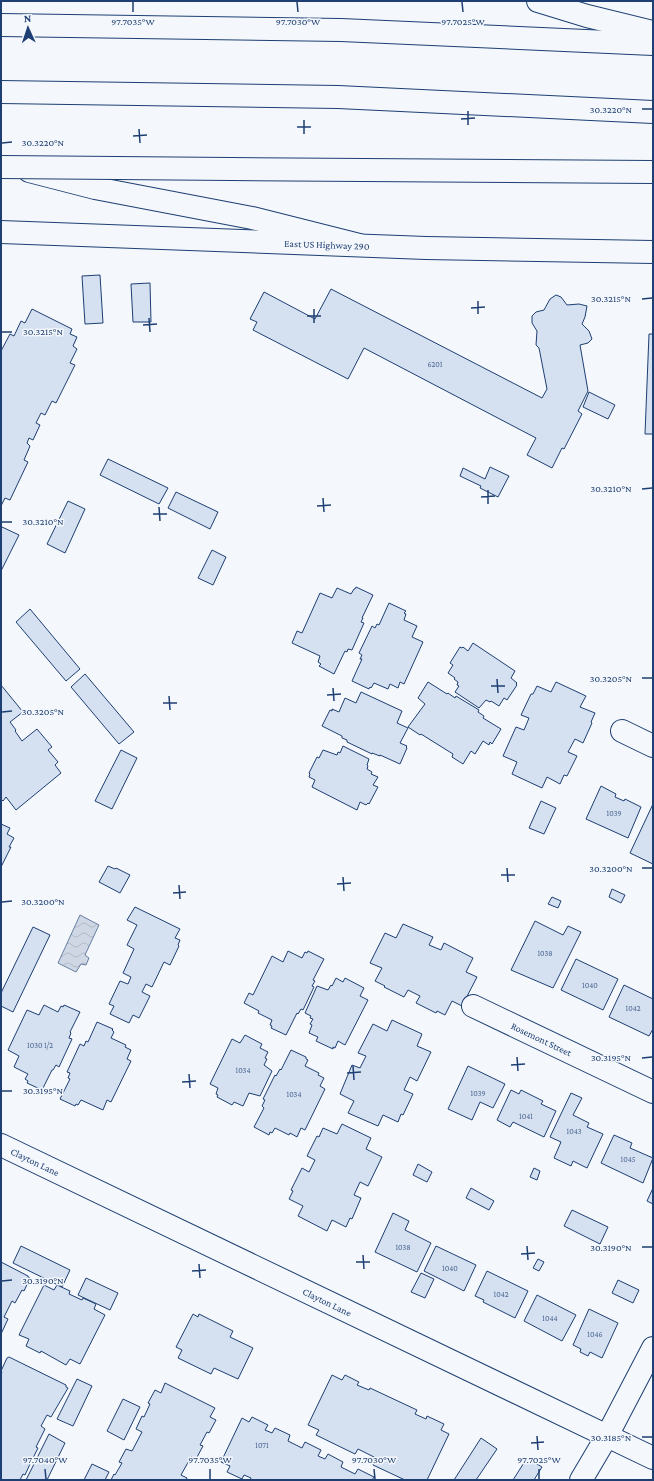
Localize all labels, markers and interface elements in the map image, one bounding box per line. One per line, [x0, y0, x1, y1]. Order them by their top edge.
north arrow [8, 8, 48, 48]
text: N [23, 12, 32, 24]
text: 97.7035°W [111, 16, 155, 27]
text: 97.7030°W [276, 16, 321, 27]
text: 97.7025°W [441, 16, 485, 27]
text: 30.3220°N [590, 104, 633, 115]
text: 30.3220°N [22, 137, 65, 148]
street label: East US Highway 290 [284, 238, 370, 252]
text: 30.3215°N [591, 293, 631, 304]
text: 30.3215°N [23, 326, 63, 337]
house number: 6201 [428, 360, 443, 369]
text: 30.3210°N [591, 483, 632, 494]
text: 30.3210°N [23, 516, 64, 527]
text: 30.3205°N [590, 673, 633, 684]
text: 30.3205°N [22, 706, 65, 717]
house number: 1039 [607, 809, 621, 818]
text: 30.3200°N [589, 863, 633, 874]
text: 30.3200°N [21, 896, 65, 907]
house number: 1038 [537, 949, 553, 958]
house number: 1040 [582, 981, 598, 990]
house number: 1042 [626, 1004, 641, 1013]
street label: Rosemont Street [509, 1020, 574, 1059]
house number: 1030 1/2 [27, 1041, 53, 1050]
text: 30.3195°N [591, 1052, 632, 1063]
house number: 1034 [236, 1066, 250, 1075]
text: 30.3195°N [23, 1085, 64, 1096]
house number: 1039 [471, 1089, 485, 1098]
house number: 1034 [287, 1090, 301, 1099]
house number: 1041 [519, 1112, 533, 1121]
house number: 1043 [567, 1127, 582, 1136]
street label: Clayton Lane [9, 1146, 62, 1179]
house number: 1045 [621, 1155, 636, 1164]
text: 30.3190°N [590, 1242, 632, 1253]
house number: 1038 [395, 1243, 411, 1252]
house number: 1040 [442, 1264, 458, 1273]
text: 30.3190°N [22, 1275, 64, 1286]
street label: Clayton Lane [301, 1286, 354, 1319]
house number: 1042 [494, 1290, 509, 1299]
house number: 1044 [542, 1314, 558, 1323]
house number: 1046 [587, 1330, 603, 1339]
text: 30.3185°N [591, 1432, 632, 1443]
house number: 1071 [255, 1441, 269, 1450]
text: 97.7040°W [23, 1454, 68, 1465]
text: 97.7035°W [188, 1454, 232, 1465]
text: 97.7030°W [352, 1454, 397, 1465]
text: 97.7025°W [517, 1454, 561, 1465]

